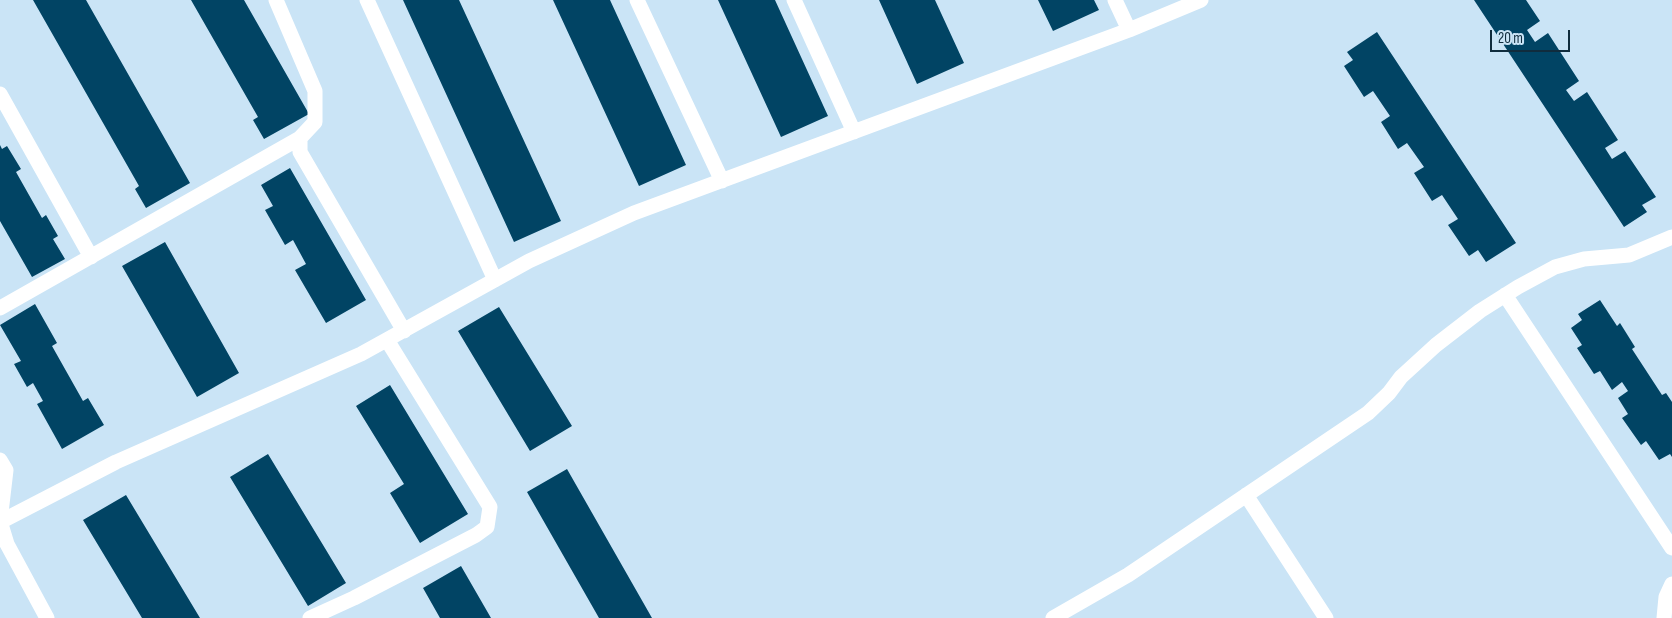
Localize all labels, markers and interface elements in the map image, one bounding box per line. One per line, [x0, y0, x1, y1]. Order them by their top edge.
scale bar [1492, 20, 1572, 52]
text: 20 m [1498, 29, 1523, 48]

